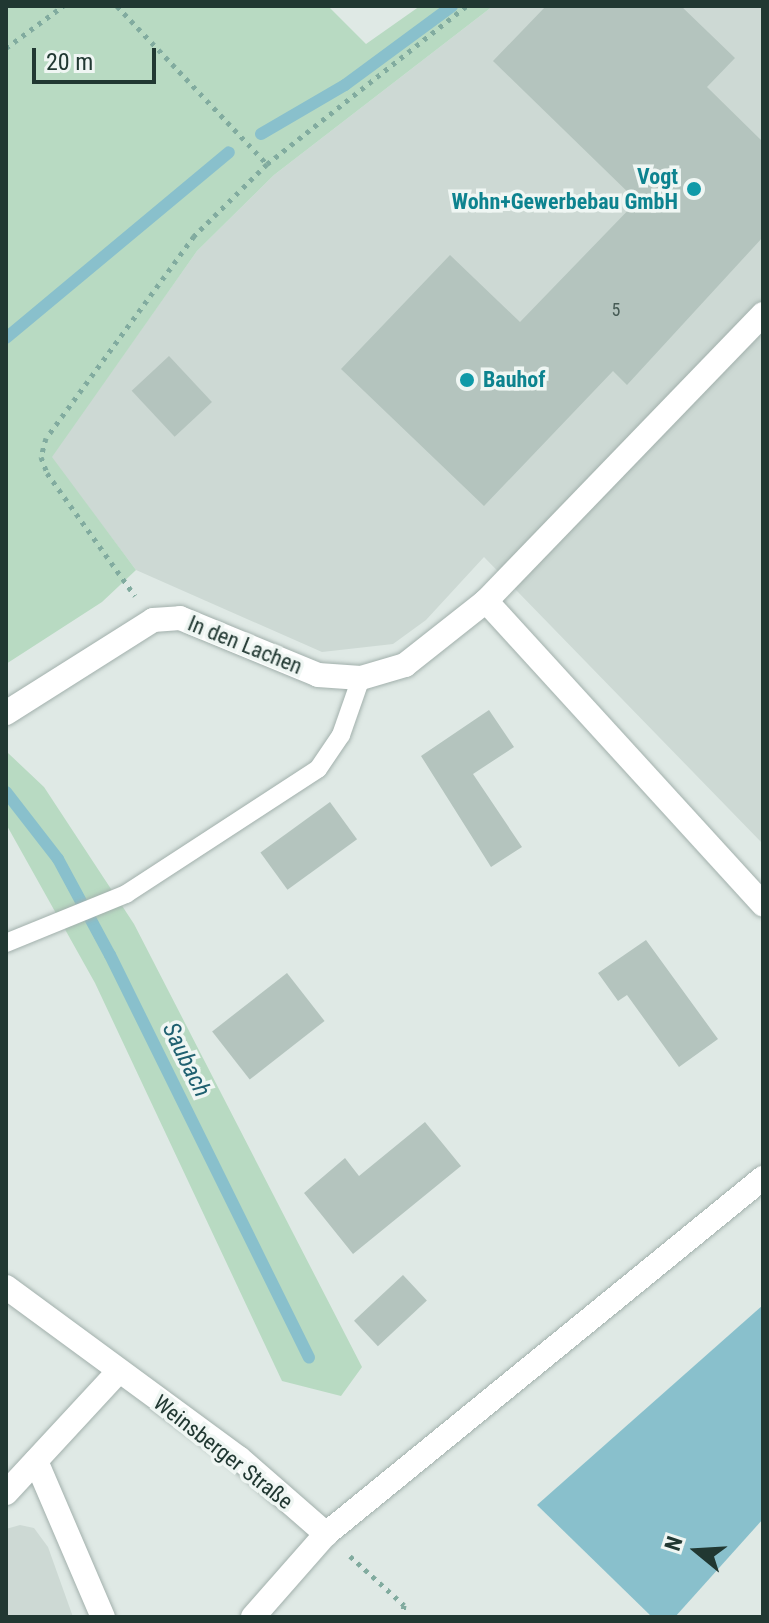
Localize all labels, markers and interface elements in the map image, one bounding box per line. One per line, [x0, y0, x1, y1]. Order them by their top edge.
scale bar [36, 32, 160, 82]
text: 20 m [46, 48, 93, 76]
place label: Vogt Wohn+Gewerbebau GmbH [451, 163, 678, 214]
marker: Vogt Wohn+Gewerbebau GmbH [685, 180, 703, 198]
house number: 5 [612, 299, 620, 321]
place label: Bauhof [483, 367, 546, 393]
marker: Bauhof [458, 371, 476, 389]
street label: In den Lachen [184, 610, 306, 680]
water label: Saubach [156, 1018, 216, 1102]
street label: Weinsberger Straße [148, 1389, 298, 1515]
north arrow [657, 1511, 737, 1591]
text: N [660, 1533, 688, 1554]

